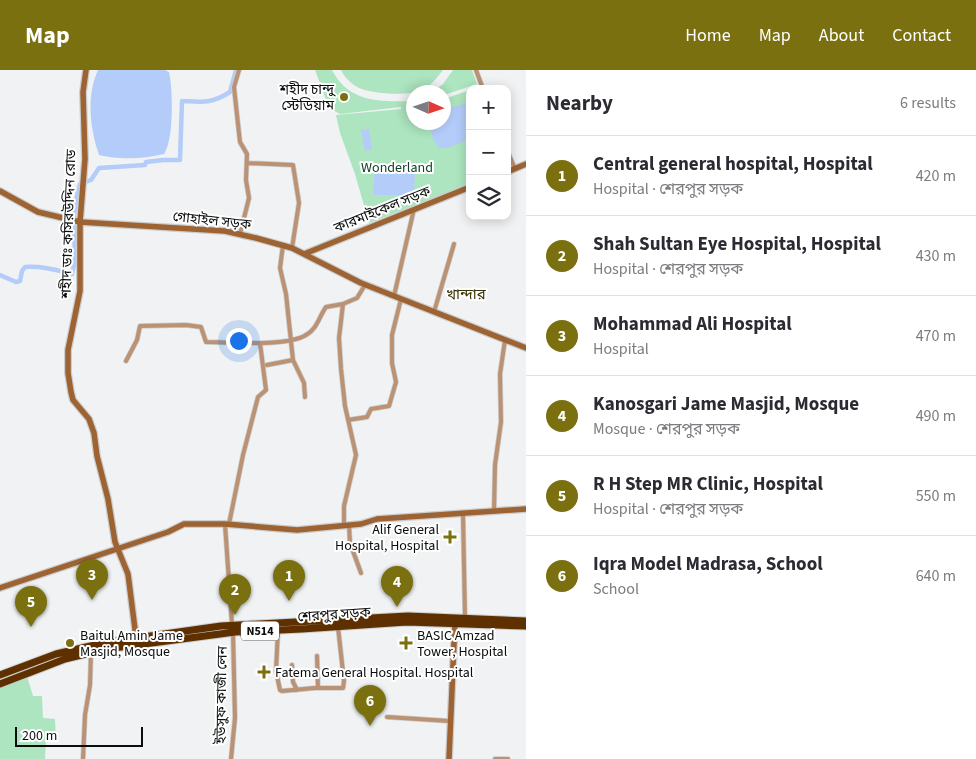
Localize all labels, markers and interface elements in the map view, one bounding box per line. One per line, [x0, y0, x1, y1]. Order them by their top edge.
text: Map [25, 18, 70, 53]
text: Home [685, 23, 731, 48]
text: Map [759, 23, 791, 48]
text: About [819, 23, 864, 48]
text: Contact [892, 23, 951, 48]
place label: শহীদ চান্দু স্টেডিয়াম [279, 80, 336, 116]
north arrow [406, 85, 451, 130]
map controls [466, 85, 511, 220]
button: + [466, 85, 511, 130]
text: Nearby [546, 88, 613, 118]
marker: শহীদ চান্দু স্টেডিয়াম [338, 91, 350, 103]
text: 6 results [900, 92, 956, 114]
button: − [466, 130, 511, 175]
street label: শহীদ ডাঃ কসিরউদ্দিন রোড [56, 148, 82, 300]
text: Central general hospital, Hospital [593, 151, 873, 178]
park label: Wonderland [361, 158, 433, 178]
text: 1 [558, 165, 566, 187]
text: 420 m [916, 165, 956, 187]
button: layers [466, 175, 511, 220]
text: Hospital · শেরপুর সড়ক [593, 178, 743, 200]
street label: কারমাইকেল সড়ক [330, 181, 434, 239]
street label: গোহাইল সড়ক [172, 207, 253, 235]
text: Shah Sultan Eye Hospital, Hospital [593, 231, 881, 258]
text: 2 [558, 245, 566, 267]
text: 430 m [916, 245, 956, 267]
text: Hospital · শেরপুর সড়ক [593, 258, 743, 280]
district label: খান্দার [446, 284, 487, 305]
text: Mohammad Ali Hospital [593, 311, 792, 338]
text: 3 [558, 325, 566, 347]
text: 470 m [916, 325, 956, 347]
your location [226, 328, 252, 354]
text: Hospital [593, 338, 649, 360]
text: Kanosgari Jame Masjid, Mosque [593, 391, 859, 418]
text: 4 [558, 405, 566, 427]
text: 490 m [916, 405, 956, 427]
text: Mosque · শেরপুর সড়ক [593, 418, 740, 440]
text: R H Step MR Clinic, Hospital [593, 471, 823, 498]
text: 5 [558, 485, 566, 507]
text: 550 m [916, 485, 956, 507]
text: Hospital · শেরপুর সড়ক [593, 498, 743, 520]
place label: Alif General Hospital, Hospital [335, 520, 439, 556]
marker: Alif General Hospital, Hospital [443, 530, 457, 544]
text: Iqra Model Madrasa, School [593, 551, 823, 578]
pin: 3 [76, 559, 108, 600]
pin: 1 [273, 560, 305, 601]
text: 6 [558, 565, 566, 587]
text: 640 m [916, 565, 956, 587]
pin: 4 [381, 566, 413, 607]
pin: 2 [219, 574, 251, 615]
text: School [593, 578, 639, 600]
pin: 5 [15, 586, 47, 627]
street label: শেরপুর সড়ক [297, 602, 372, 628]
road number: N514 [241, 622, 279, 640]
place label: Baitul Amin Jame Masjid, Mosque [80, 626, 183, 662]
place label: BASIC Amzad Tower, Hospital [417, 626, 508, 662]
marker: BASIC Amzad Tower, Hospital [399, 636, 413, 650]
marker: Baitul Amin Jame Masjid, Mosque [64, 637, 76, 649]
street label: ইউসুফ কাজী লেন [211, 645, 233, 745]
place label: Fatema General Hospital. Hospital [275, 663, 474, 683]
marker: Fatema General Hospital. Hospital [257, 665, 271, 679]
pin: 6 [354, 685, 386, 726]
scale bar [15, 724, 142, 747]
text: 200 m [22, 726, 57, 746]

